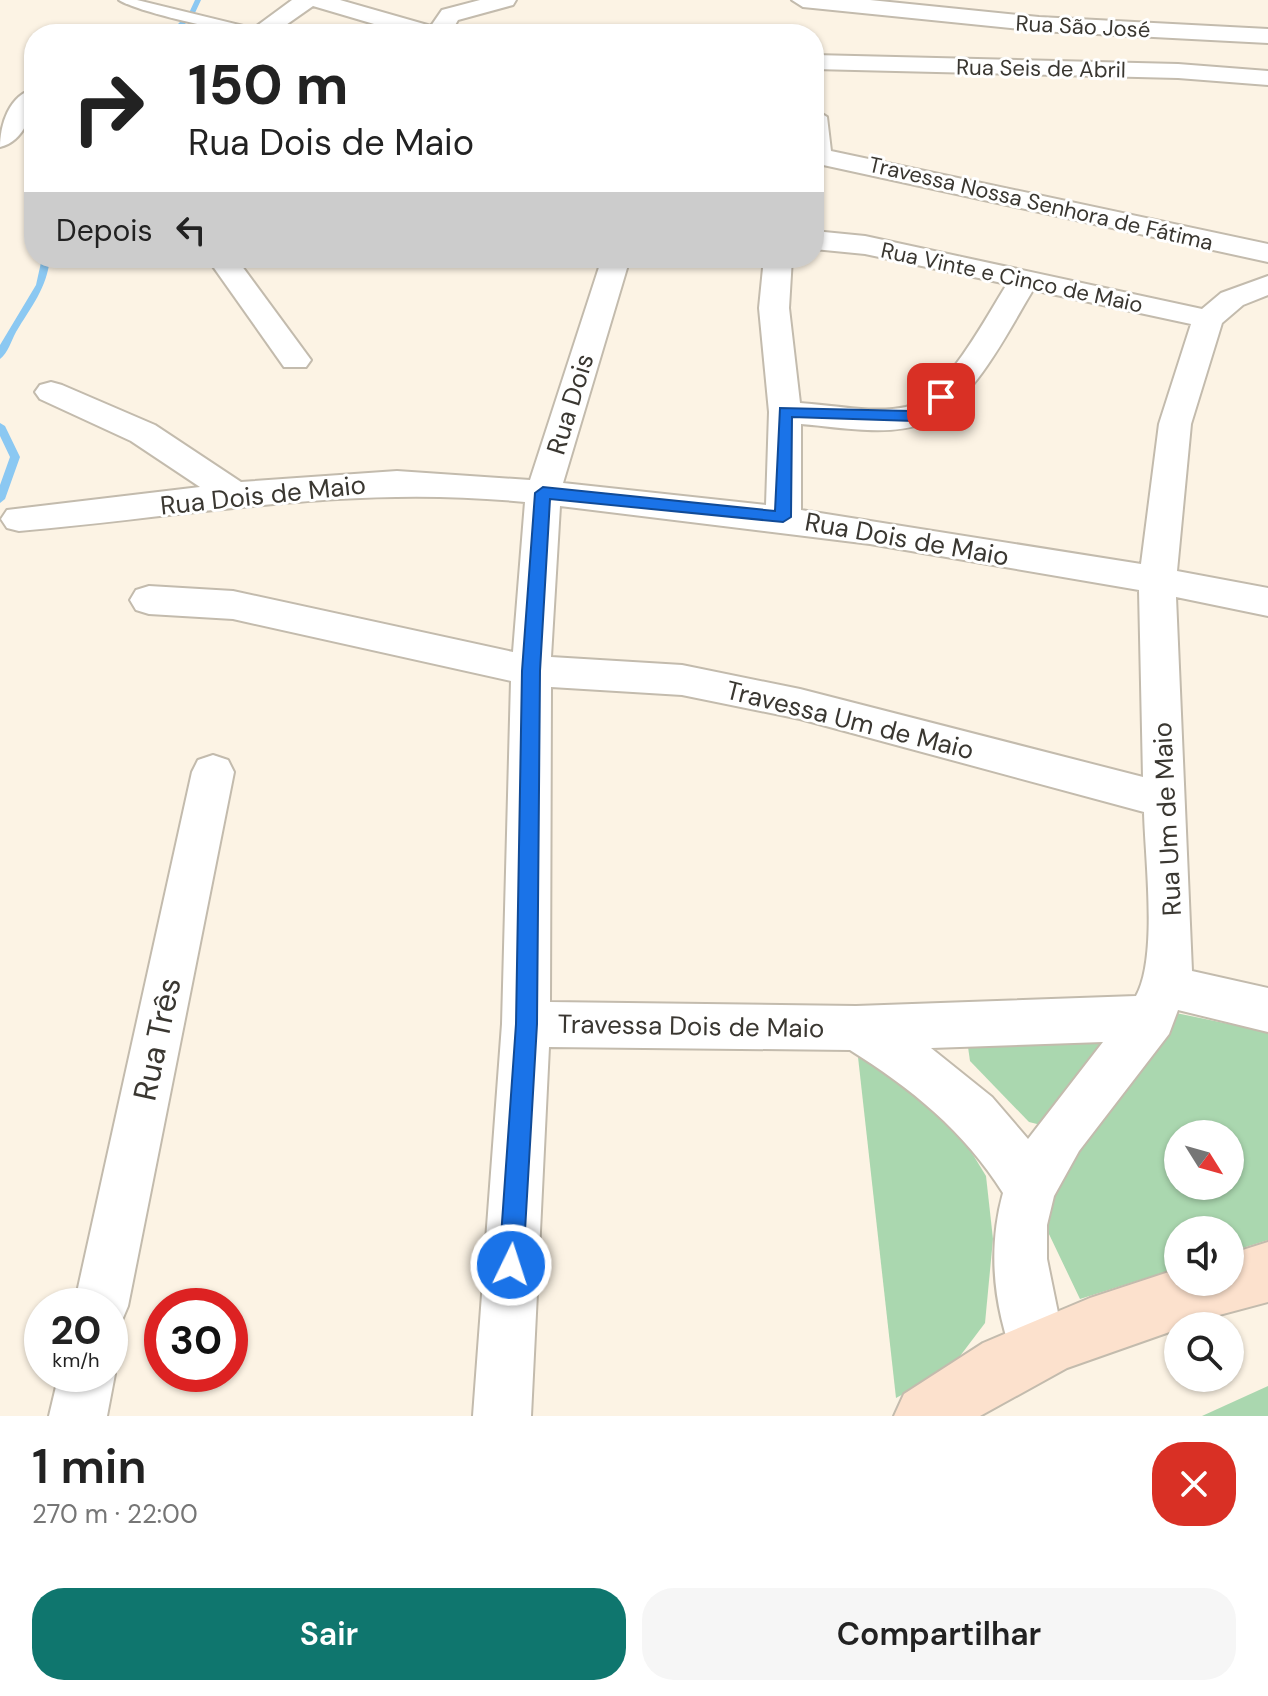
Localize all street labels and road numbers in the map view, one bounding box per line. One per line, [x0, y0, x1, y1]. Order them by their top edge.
street label: Rua São José [1015, 8, 1151, 45]
street label: Rua Seis de Abril [956, 53, 1126, 84]
street label: Travessa Nossa Senhora de Fátima [866, 150, 1216, 257]
street label: Rua Vinte e Cinco de Maio [878, 236, 1146, 319]
street label: Rua Dois [539, 349, 601, 459]
street label: Rua Dois de Maio [158, 467, 368, 523]
street label: Rua Dois de Maio [802, 504, 1012, 574]
street label: Travessa Um de Maio [723, 673, 977, 767]
street label: Rua Um de Maio [1145, 721, 1189, 917]
street label: Rua Três [123, 974, 191, 1104]
street label: Travessa Dois de Maio [557, 1007, 825, 1045]

